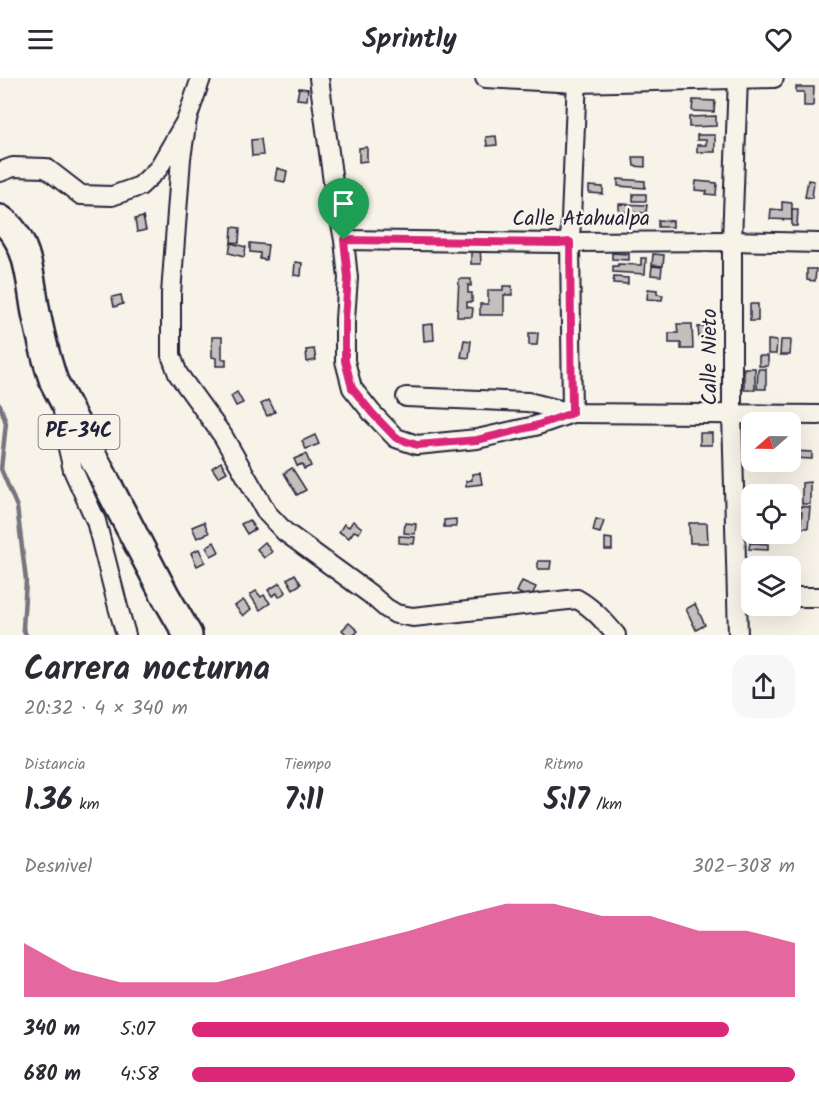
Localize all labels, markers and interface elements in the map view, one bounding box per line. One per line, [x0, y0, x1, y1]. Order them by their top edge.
text: Sprintly [362, 18, 457, 61]
icon: menu [24, 23, 57, 56]
icon: heart [762, 23, 795, 56]
pin [318, 178, 369, 240]
icon: arrive [327, 187, 360, 220]
street label: Calle Atahualpa [512, 203, 650, 236]
street label: Calle Nieto [694, 309, 727, 405]
north arrow [741, 412, 801, 472]
map controls [741, 412, 801, 616]
road number: PE-34C [38, 415, 119, 449]
button: locate [741, 484, 801, 544]
button: layers [741, 556, 801, 616]
text: Carrera nocturna [24, 644, 270, 697]
button: share [732, 655, 795, 718]
text: 20:32 · 4 × 340 m [24, 693, 188, 725]
text: Distancia [24, 752, 86, 777]
text: Tiempo [284, 752, 331, 777]
text: Ritmo [544, 752, 583, 777]
text: 1.36 [24, 777, 73, 825]
text: 7:11 [284, 777, 324, 825]
text: 5:17 [544, 777, 590, 825]
text: km [73, 792, 100, 817]
text: /km [590, 792, 622, 817]
text: Desnivel [24, 851, 92, 883]
text: 302–308 m [692, 851, 795, 883]
text: 340 m [24, 1014, 80, 1046]
text: 5:07 [120, 1014, 155, 1046]
text: 680 m [24, 1059, 81, 1091]
text: 4:58 [120, 1059, 159, 1091]

